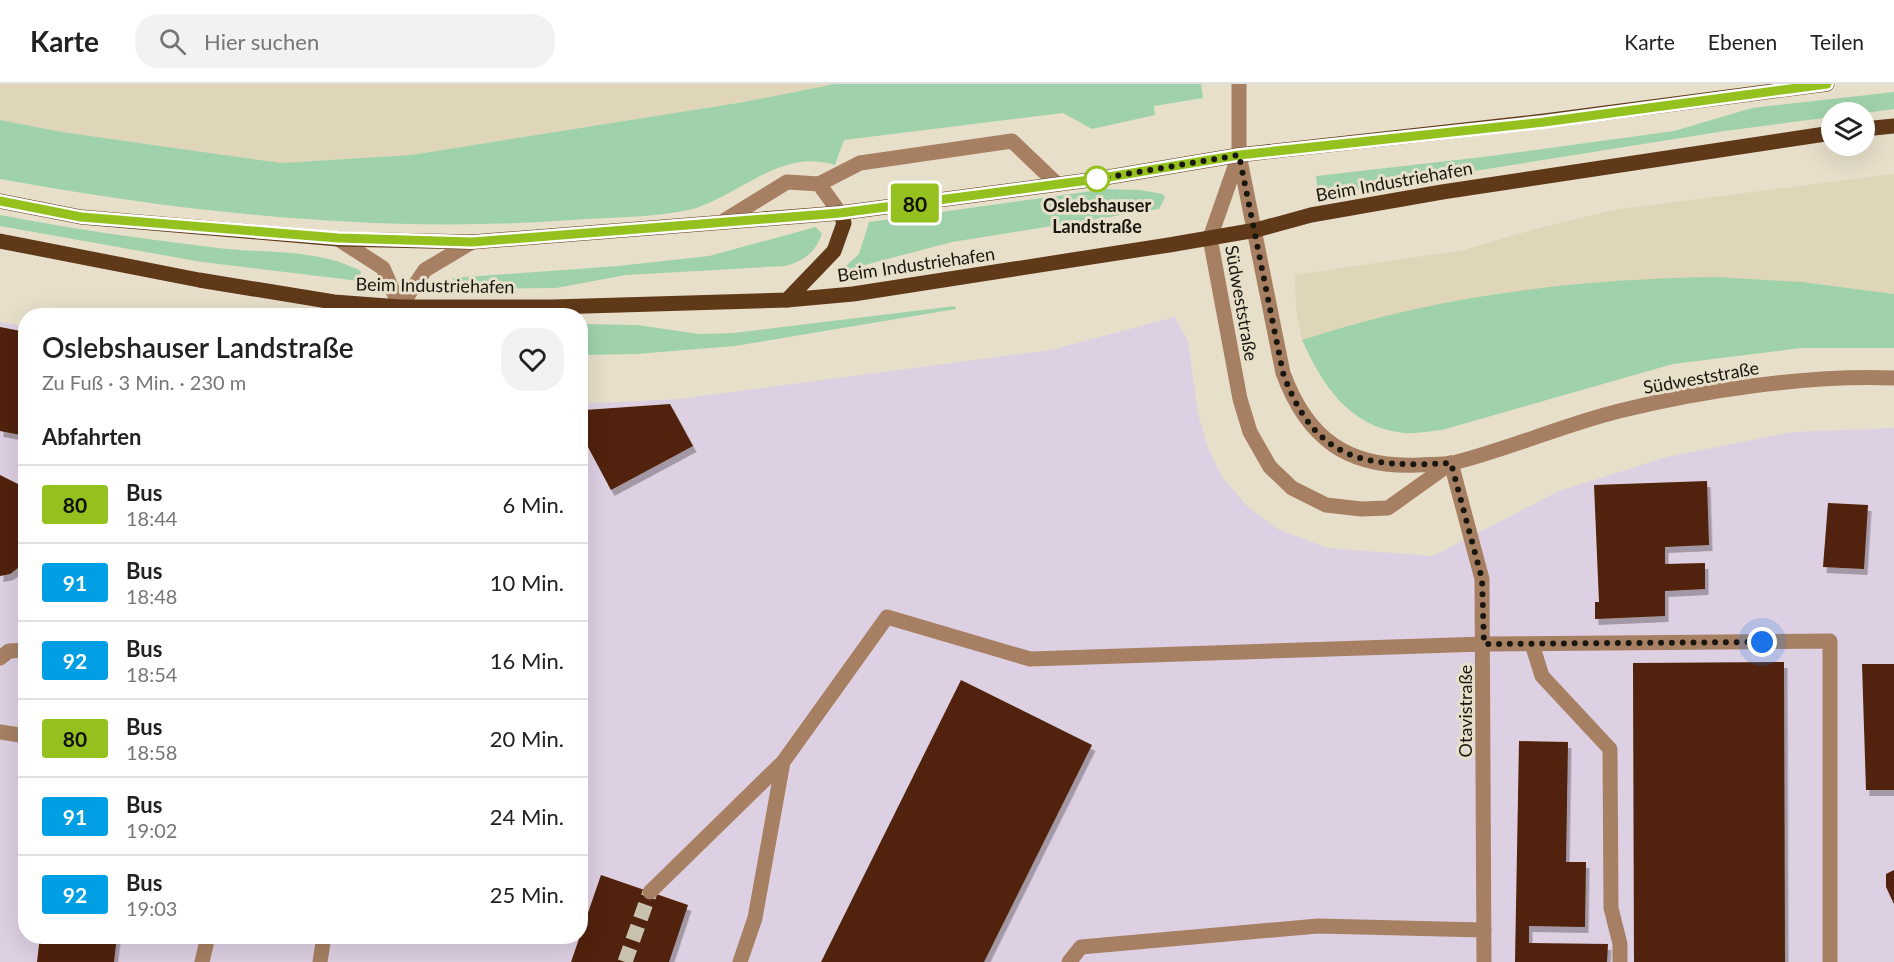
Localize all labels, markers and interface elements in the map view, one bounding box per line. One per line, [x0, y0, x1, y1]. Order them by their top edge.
search box [135, 14, 555, 68]
text: Karte [30, 24, 99, 58]
icon: search [156, 25, 189, 58]
text: Hier suchen [204, 28, 319, 55]
text: Karte [1624, 29, 1675, 54]
text: Ebenen [1708, 29, 1777, 54]
text: Teilen [1810, 29, 1864, 54]
map controls [1821, 102, 1875, 156]
button: layers [1821, 102, 1875, 156]
street label: Beim Industriehafen [1314, 156, 1474, 206]
marker: Oslebshauser Landstraße [1084, 166, 1110, 192]
line badge: 80 [888, 184, 942, 222]
text: 80 [903, 191, 927, 216]
place label: Oslebshauser Landstraße [1043, 194, 1151, 237]
street label: Beim Industriehafen [836, 242, 996, 286]
street label: Südweststraße [1221, 243, 1263, 363]
street label: Beim Industriehafen [355, 273, 515, 297]
button: heart [501, 328, 564, 391]
text: Oslebshauser Landstraße [42, 330, 354, 364]
street label: Südweststraße [1641, 356, 1761, 398]
text: Zu Fuß · 3 Min. · 230 m [42, 370, 246, 394]
text: Abfahrten [42, 423, 141, 450]
text: Bus [126, 479, 162, 506]
text: 6 Min. [503, 491, 564, 518]
text: 80 [63, 492, 87, 517]
text: 18:44 [126, 506, 177, 530]
text: Bus [126, 557, 162, 584]
text: 10 Min. [490, 569, 564, 596]
text: 91 [63, 570, 87, 595]
text: 18:48 [126, 584, 177, 608]
your location [1747, 627, 1777, 657]
text: Bus [126, 635, 162, 662]
text: 16 Min. [490, 647, 564, 674]
text: 92 [63, 648, 87, 673]
text: 18:54 [126, 662, 177, 686]
street label: Otavistraße [1454, 665, 1476, 757]
text: Bus [126, 713, 162, 740]
text: 20 Min. [490, 725, 564, 752]
text: 80 [63, 726, 87, 751]
text: 18:58 [126, 740, 177, 764]
text: Bus [126, 791, 162, 818]
text: 24 Min. [490, 803, 564, 830]
text: 91 [63, 804, 87, 829]
text: 19:02 [126, 818, 177, 842]
text: Bus [126, 869, 162, 896]
text: 25 Min. [490, 881, 564, 908]
text: 92 [63, 882, 87, 907]
text: 19:03 [126, 896, 177, 920]

